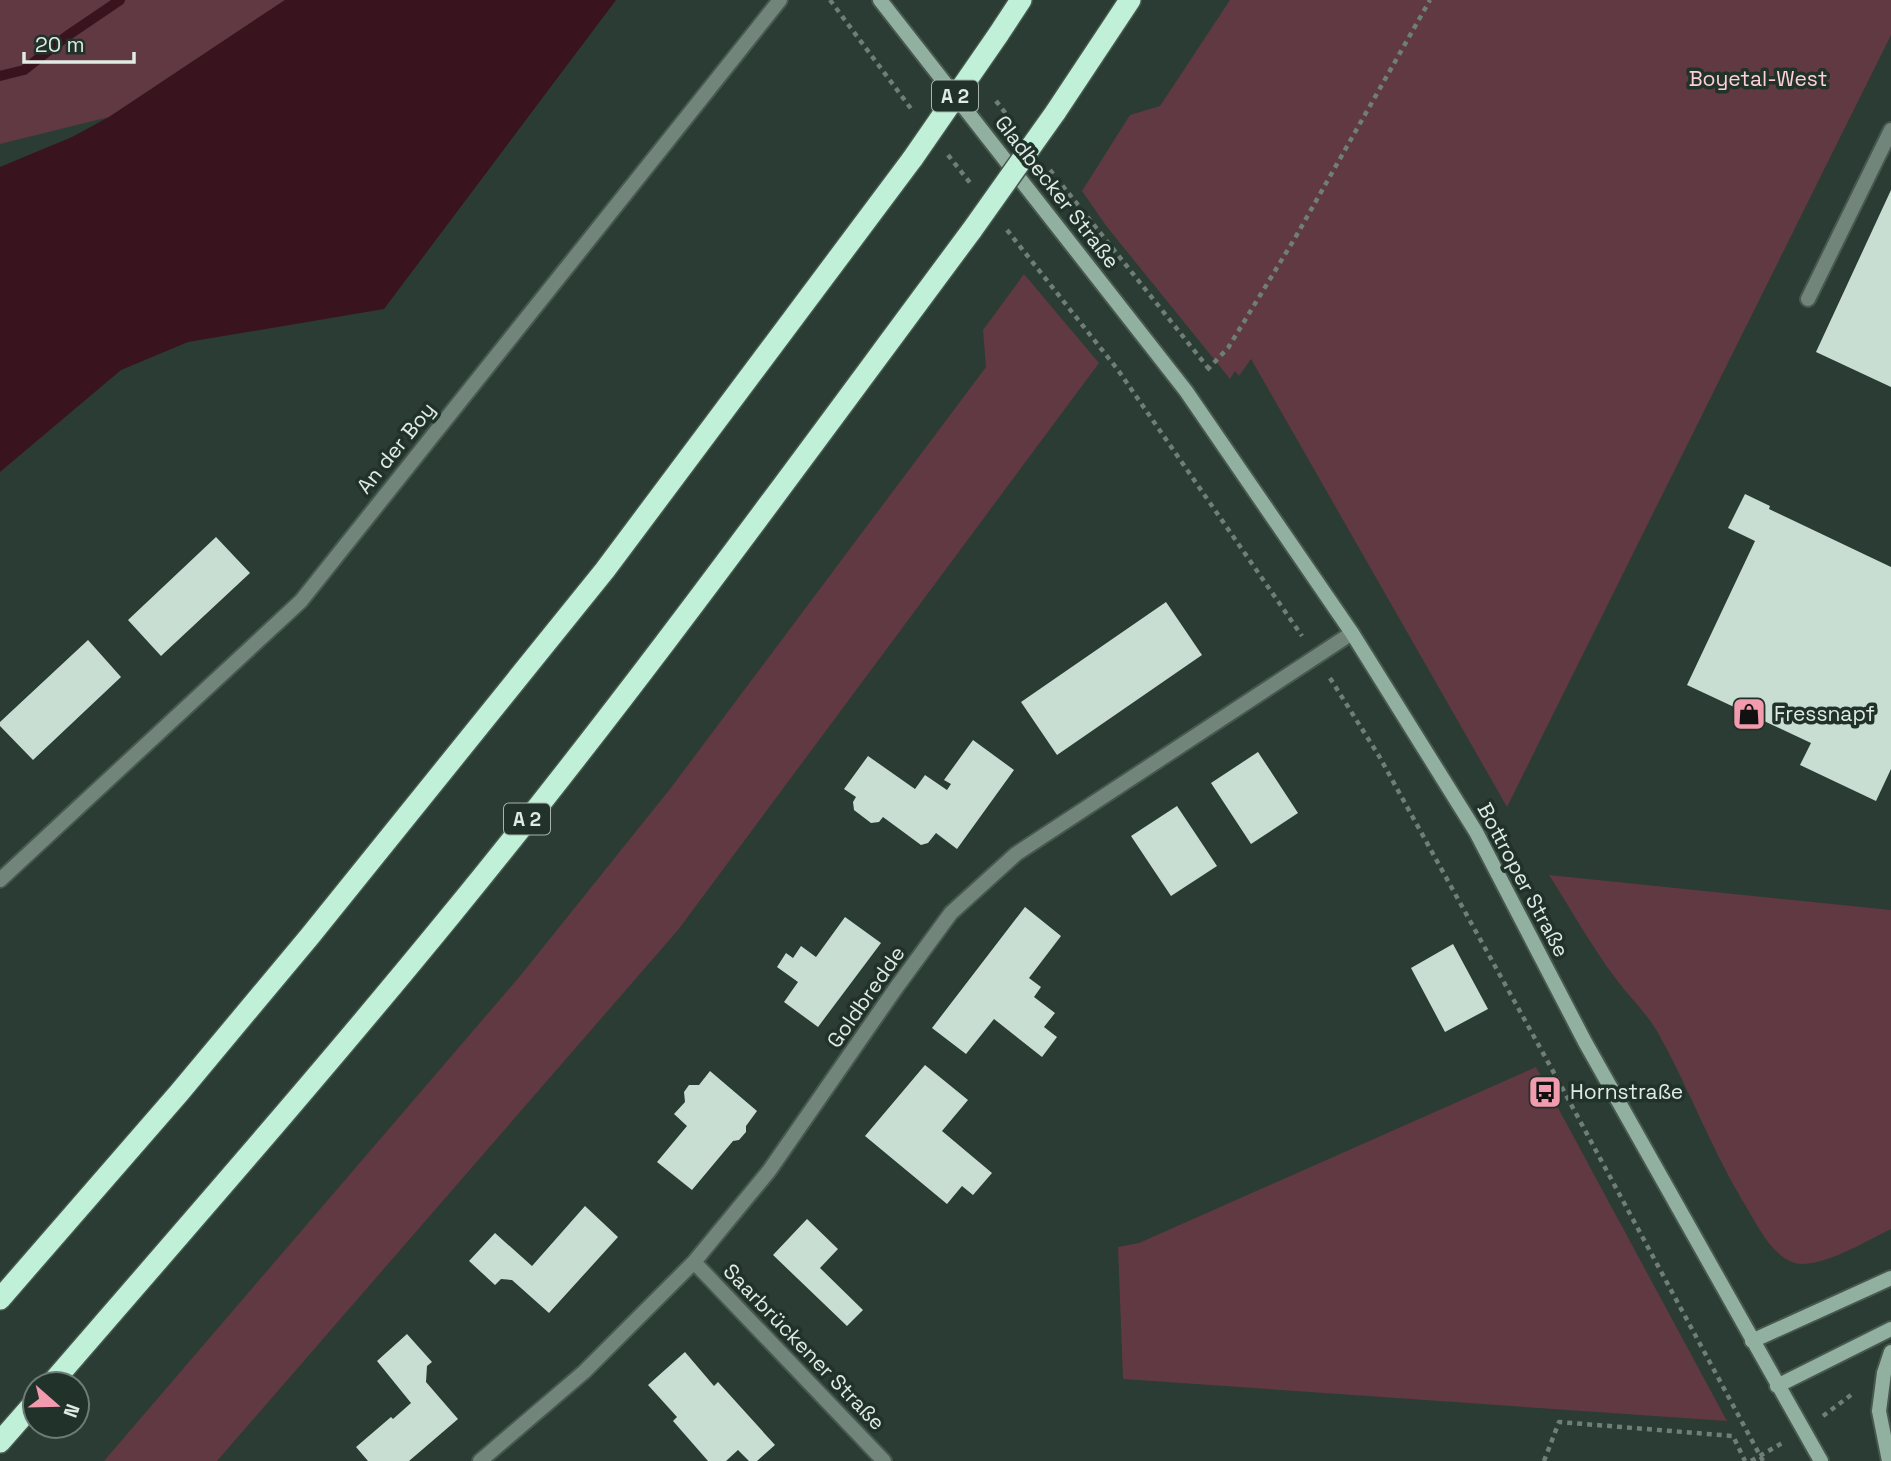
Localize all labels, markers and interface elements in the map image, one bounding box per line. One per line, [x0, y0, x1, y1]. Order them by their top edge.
scale bar [24, 21, 135, 65]
text: 20 m [35, 31, 85, 58]
park label: Boyetal-West [1689, 65, 1827, 92]
road number: A 2 [932, 80, 978, 111]
street label: Gladbecker Straße [989, 110, 1126, 274]
street label: An der Boy [350, 396, 441, 499]
shop icon: Fressnapf [1730, 695, 1768, 733]
place label: Fressnapf [1774, 700, 1875, 727]
street label: Bottroper Straße [1471, 798, 1575, 962]
road number: A 2 [504, 804, 550, 834]
street label: Goldbredde [821, 940, 911, 1053]
bus stop icon: Hornstraße [1526, 1073, 1564, 1111]
place label: Hornstraße [1570, 1078, 1683, 1105]
street label: Saarbrückener Straße [718, 1258, 891, 1436]
north arrow [21, 1370, 91, 1440]
text: N [58, 1400, 85, 1421]

